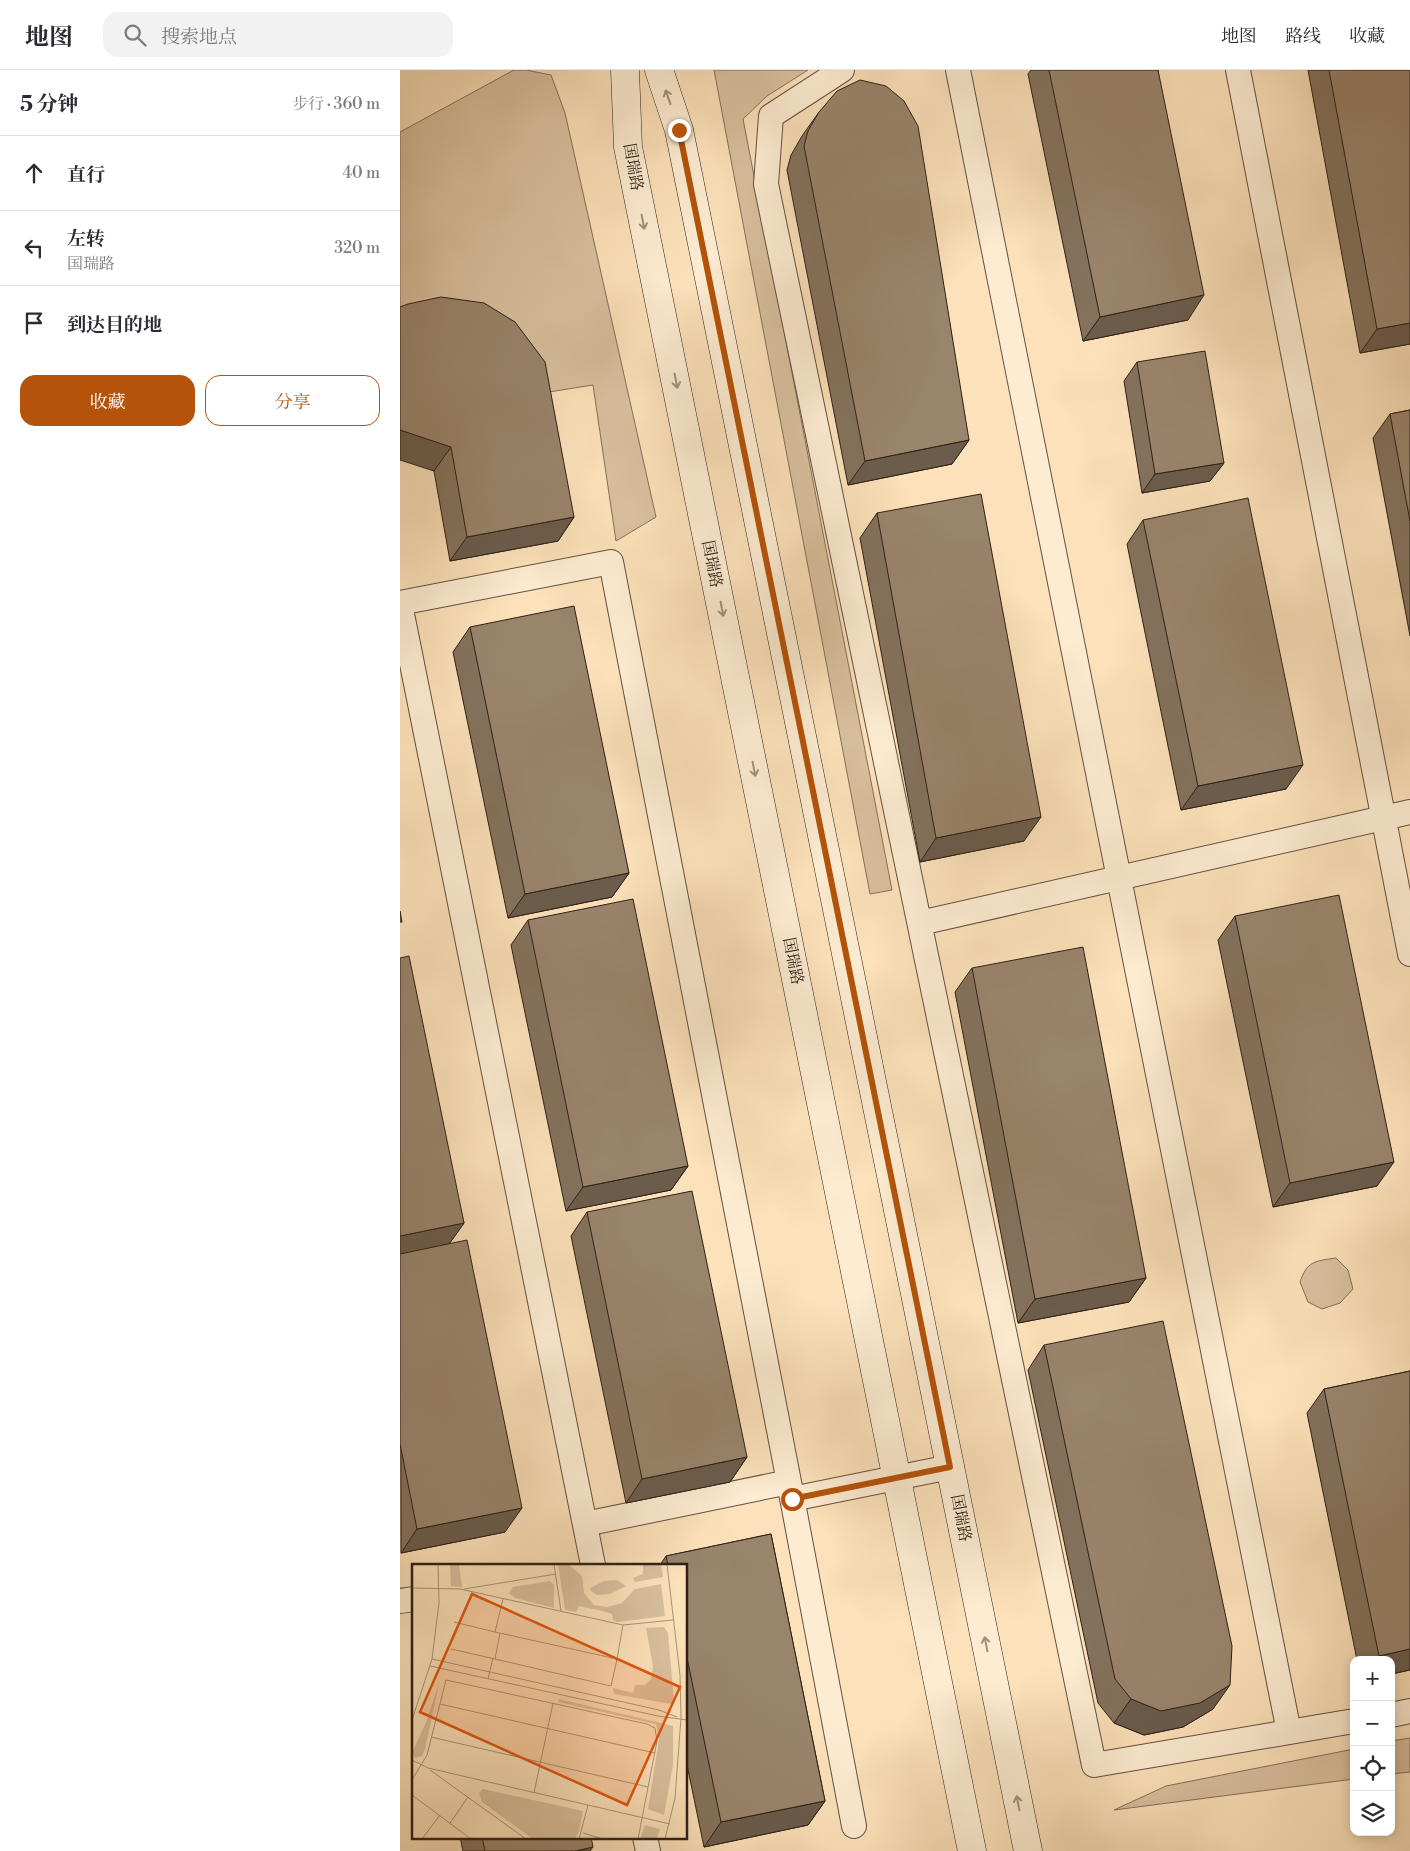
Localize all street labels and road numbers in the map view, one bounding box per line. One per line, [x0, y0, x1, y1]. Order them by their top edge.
street label: 国瑞路 [619, 142, 647, 192]
street label: 国瑞路 [698, 539, 726, 589]
street label: 国瑞路 [779, 936, 807, 986]
street label: 国瑞路 [947, 1493, 975, 1543]

